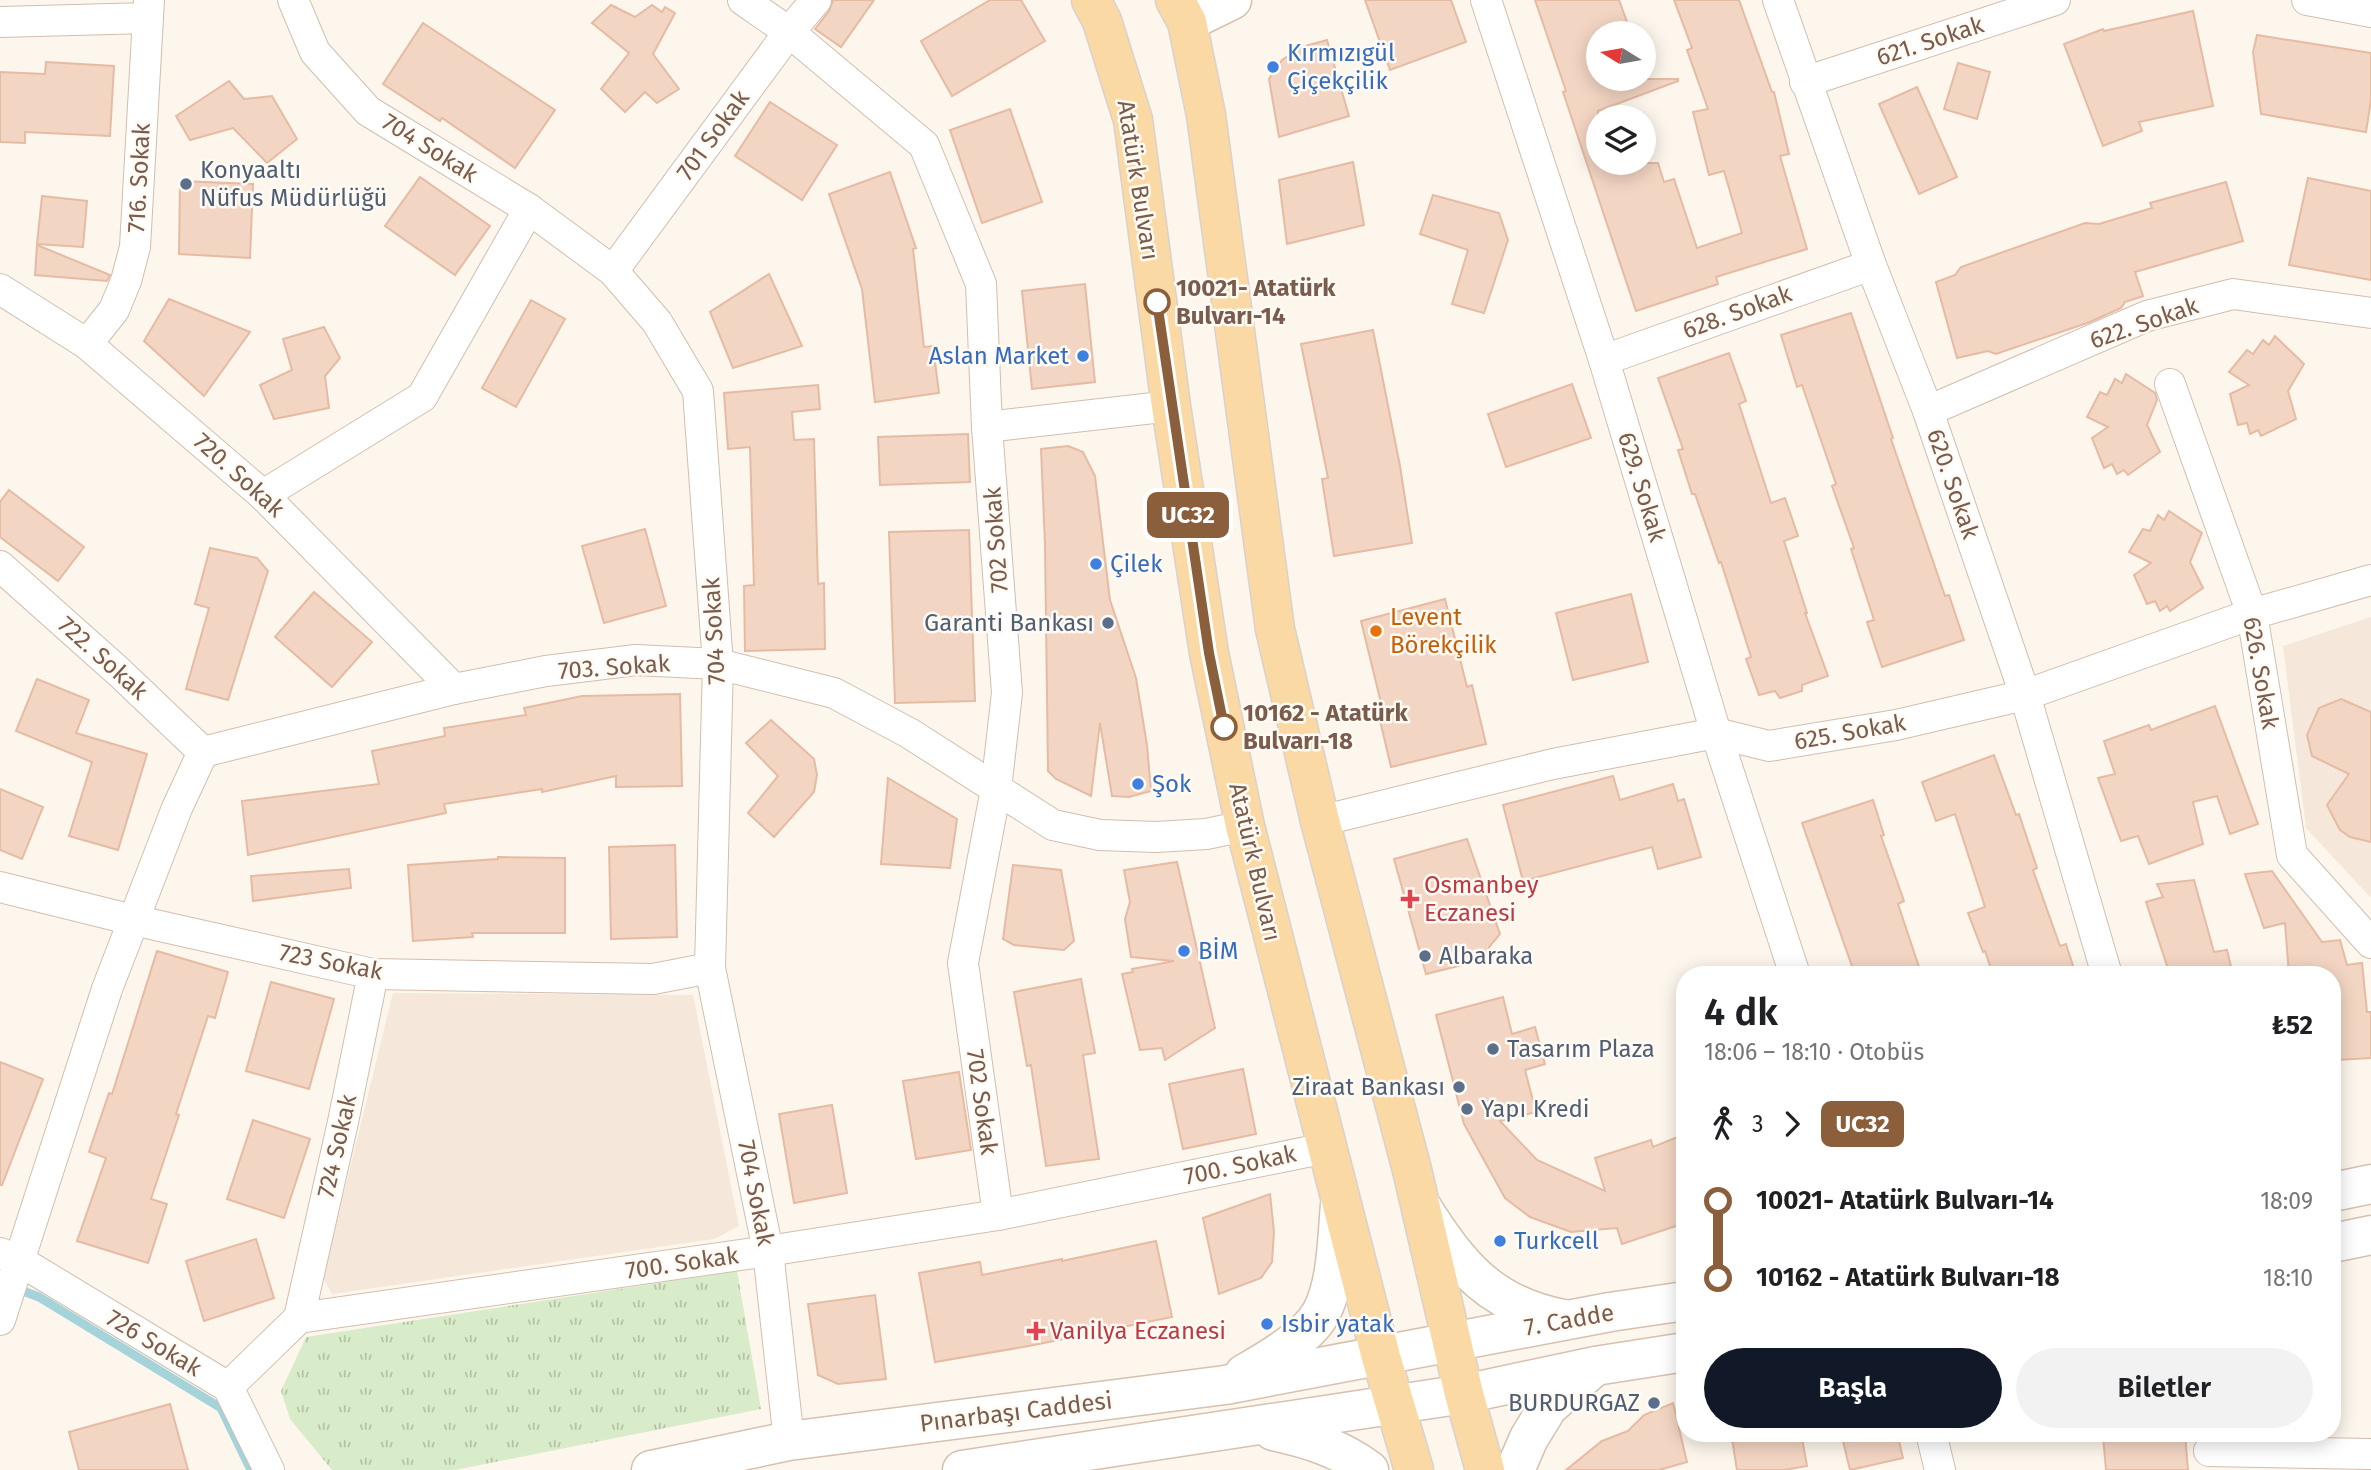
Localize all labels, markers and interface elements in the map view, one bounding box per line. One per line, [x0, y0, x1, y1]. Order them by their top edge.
street label: 621. Sokak [1873, 10, 1988, 71]
north arrow [1586, 21, 1656, 91]
map controls [1586, 21, 1656, 175]
place label: Kırmızıgül Çiçekçilik [1287, 39, 1395, 95]
marker: Kırmızıgül Çiçekçilik [1265, 59, 1281, 75]
street label: 701 Sokak [671, 84, 755, 185]
street label: Atatürk Bulvarı [1112, 98, 1164, 262]
button: layers [1586, 105, 1656, 175]
street label: 704 Sokak [377, 108, 483, 189]
street label: 716. Sokak [122, 122, 156, 234]
place label: Konyaaltı Nüfus Müdürlüğü [200, 156, 387, 212]
marker: Konyaaltı Nüfus Müdürlüğü [178, 176, 194, 192]
place label: 10021- Atatürk Bulvarı-14 [1176, 274, 1336, 330]
street label: 628. Sokak [1679, 279, 1796, 345]
marker: 10021- Atatürk Bulvarı-14 [1144, 289, 1170, 315]
street label: 622. Sokak [2086, 291, 2203, 355]
place label: Aslan Market [929, 342, 1069, 370]
marker: Aslan Market [1075, 348, 1091, 364]
street label: 620. Sokak [1921, 425, 1985, 543]
street label: 720. Sokak [188, 427, 291, 523]
street label: 629. Sokak [1612, 429, 1672, 546]
street label: 702 Sokak [978, 485, 1014, 594]
line badge: UC32 [1139, 492, 1237, 538]
text: UC32 [1161, 501, 1215, 529]
place label: Çilek [1110, 550, 1163, 578]
marker: Çilek [1088, 556, 1104, 572]
street label: 704 Sokak [697, 576, 731, 685]
place label: Levent Börekçilik [1390, 603, 1497, 659]
place label: Garanti Bankası [924, 609, 1094, 637]
street label: 722. Sokak [53, 611, 154, 706]
marker: Garanti Bankası [1100, 615, 1116, 631]
street label: 626. Sokak [2237, 615, 2285, 732]
marker: Levent Börekçilik [1368, 623, 1384, 639]
street label: 703. Sokak [557, 649, 672, 685]
place label: 10162 - Atatürk Bulvarı-18 [1243, 699, 1408, 755]
street label: 625. Sokak [1792, 708, 1909, 756]
marker: 10162 - Atatürk Bulvarı-18 [1211, 714, 1237, 740]
place label: Şok [1152, 770, 1192, 798]
marker: Şok [1130, 776, 1146, 792]
street label: Atatürk Bulvarı [1223, 780, 1287, 944]
place label: Osmanbey Eczanesi [1424, 871, 1539, 927]
marker: Osmanbey Eczanesi [1402, 891, 1418, 907]
place label: BİM [1198, 937, 1238, 965]
street label: 723 Sokak [277, 938, 386, 986]
place label: Albaraka [1439, 942, 1533, 970]
marker: BİM [1176, 943, 1192, 959]
marker: Albaraka [1417, 948, 1433, 964]
text: 4 dk [1704, 989, 1778, 1035]
text: ₺52 [2272, 1010, 2313, 1041]
place label: Tasarım Plaza [1507, 1035, 1655, 1063]
text: 18:06 – 18:10 · Otobüs [1704, 1038, 1924, 1066]
marker: Tasarım Plaza [1485, 1041, 1501, 1057]
street label: 702 Sokak [961, 1048, 1003, 1157]
place label: Ziraat Bankası [1292, 1073, 1445, 1101]
marker: Ziraat Bankası [1451, 1079, 1467, 1095]
street label: 724 Sokak [312, 1091, 363, 1200]
place label: Yapı Kredi [1481, 1095, 1590, 1123]
marker: Yapı Kredi [1459, 1101, 1475, 1117]
icon: walk [1704, 1105, 1742, 1143]
icon: forward [1773, 1105, 1811, 1143]
text: 3 [1752, 1110, 1763, 1138]
text: UC32 [1835, 1110, 1890, 1138]
street label: 704 Sokak [732, 1138, 780, 1249]
street label: 700. Sokak [1182, 1139, 1299, 1191]
text: 10021- Atatürk Bulvarı-14 [1756, 1185, 2054, 1216]
text: 18:09 [2260, 1187, 2313, 1215]
place label: Turkcell [1514, 1227, 1599, 1255]
marker: Turkcell [1492, 1233, 1508, 1249]
street label: 700. Sokak [624, 1241, 741, 1285]
text: 10162 - Atatürk Bulvarı-18 [1756, 1262, 2060, 1293]
text: 18:10 [2263, 1264, 2313, 1292]
street label: 7. Cadde [1522, 1298, 1616, 1342]
street label: 726 Sokak [101, 1304, 207, 1383]
place label: Isbir yatak [1281, 1310, 1395, 1338]
marker: Isbir yatak [1259, 1316, 1275, 1332]
place label: Vanilya Eczanesi [1050, 1317, 1226, 1345]
marker: Vanilya Eczanesi [1028, 1323, 1044, 1339]
button: Başla [1704, 1348, 2002, 1428]
button: Biletler [2016, 1348, 2313, 1428]
street label: Pınarbaşı Caddesi [918, 1386, 1114, 1438]
place label: BURDURGAZ [1508, 1389, 1640, 1417]
marker: BURDURGAZ [1646, 1395, 1662, 1411]

